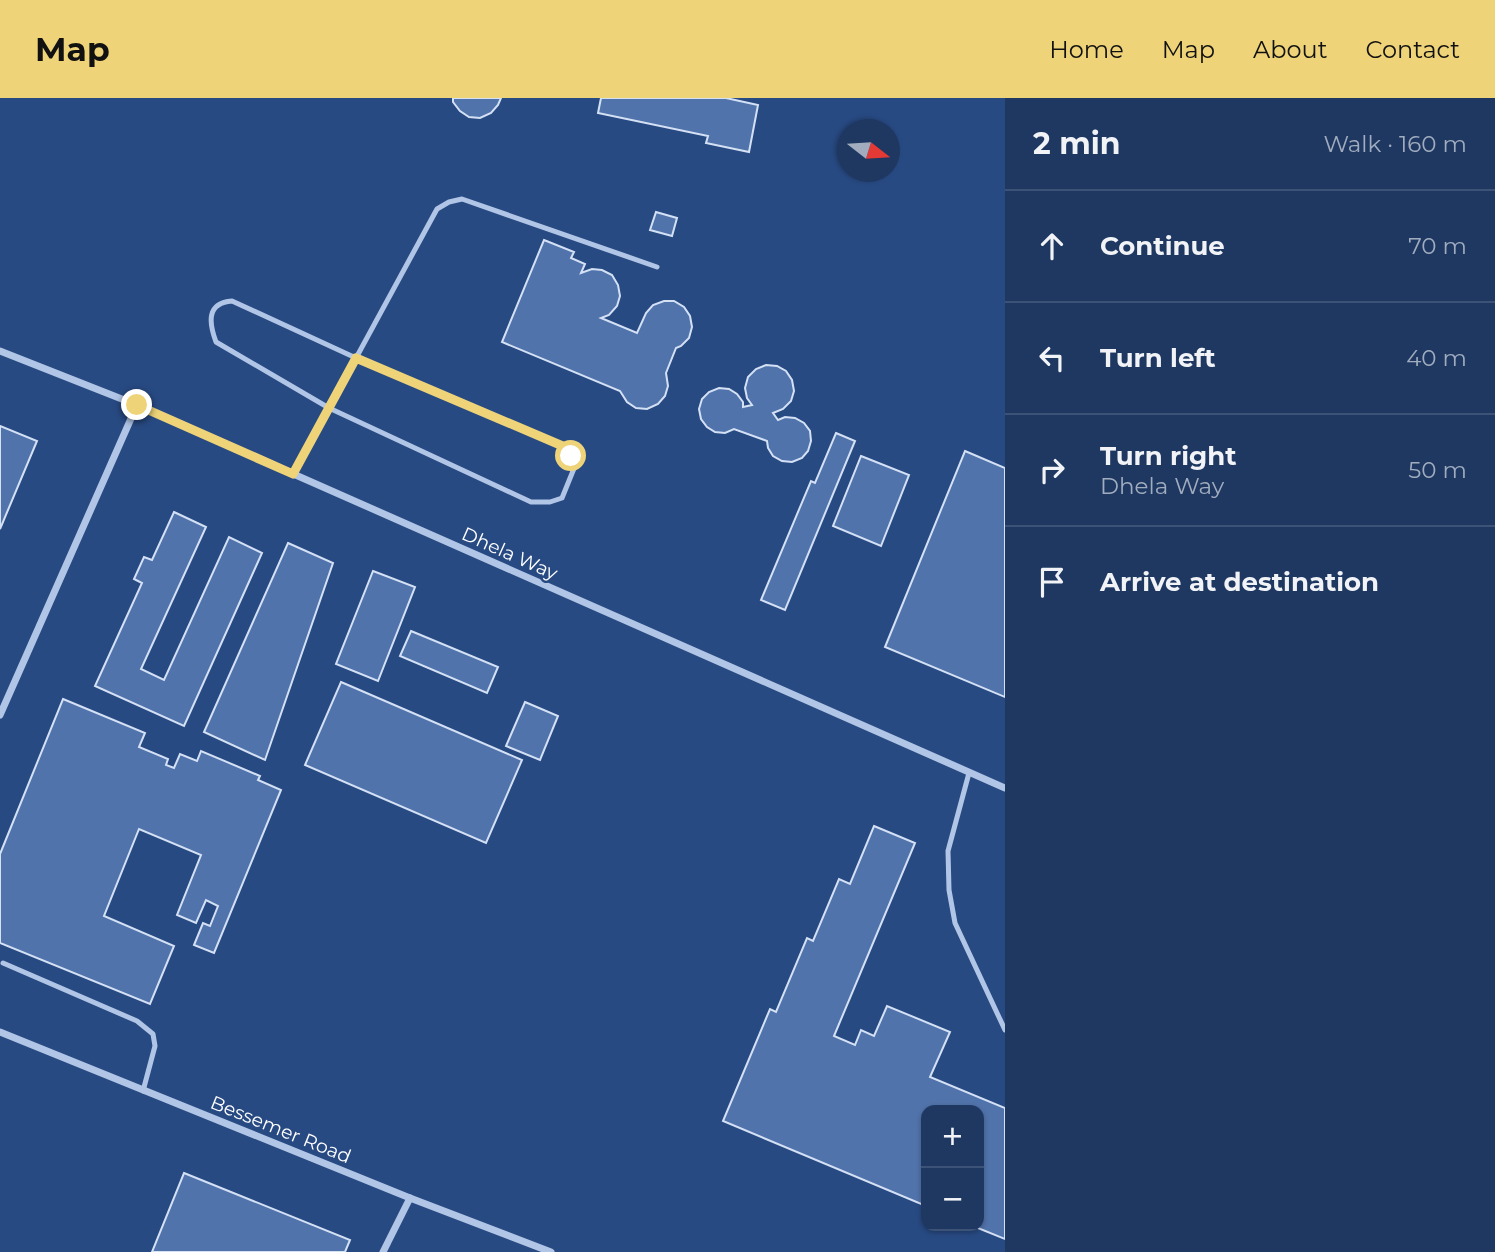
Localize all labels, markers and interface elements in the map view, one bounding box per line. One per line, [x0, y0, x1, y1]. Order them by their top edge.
text: Map [35, 29, 110, 69]
text: Home [1049, 35, 1124, 64]
text: Map [1162, 35, 1215, 64]
text: About [1253, 35, 1327, 64]
text: Contact [1365, 35, 1460, 64]
north arrow [837, 119, 900, 182]
text: 2 min [1033, 125, 1120, 162]
text: Walk · 160 m [1323, 130, 1467, 158]
icon: ahead [1033, 227, 1071, 265]
text: Continue [1100, 230, 1225, 262]
text: 70 m [1408, 232, 1467, 260]
icon: left [1033, 339, 1071, 377]
text: Turn left [1100, 342, 1216, 374]
text: 40 m [1406, 344, 1467, 372]
route end [121, 389, 152, 420]
route start [555, 440, 586, 471]
text: Turn right [1100, 440, 1236, 472]
icon: right [1033, 451, 1071, 489]
text: 50 m [1408, 456, 1467, 484]
text: Dhela Way [1100, 472, 1224, 500]
street label: Dhela Way [458, 522, 562, 585]
icon: arrive [1033, 563, 1071, 601]
text: Arrive at destination [1100, 566, 1379, 598]
street label: Bessemer Road [207, 1091, 355, 1168]
map controls [921, 1105, 984, 1231]
button: + [921, 1105, 984, 1168]
button: − [921, 1168, 984, 1231]

